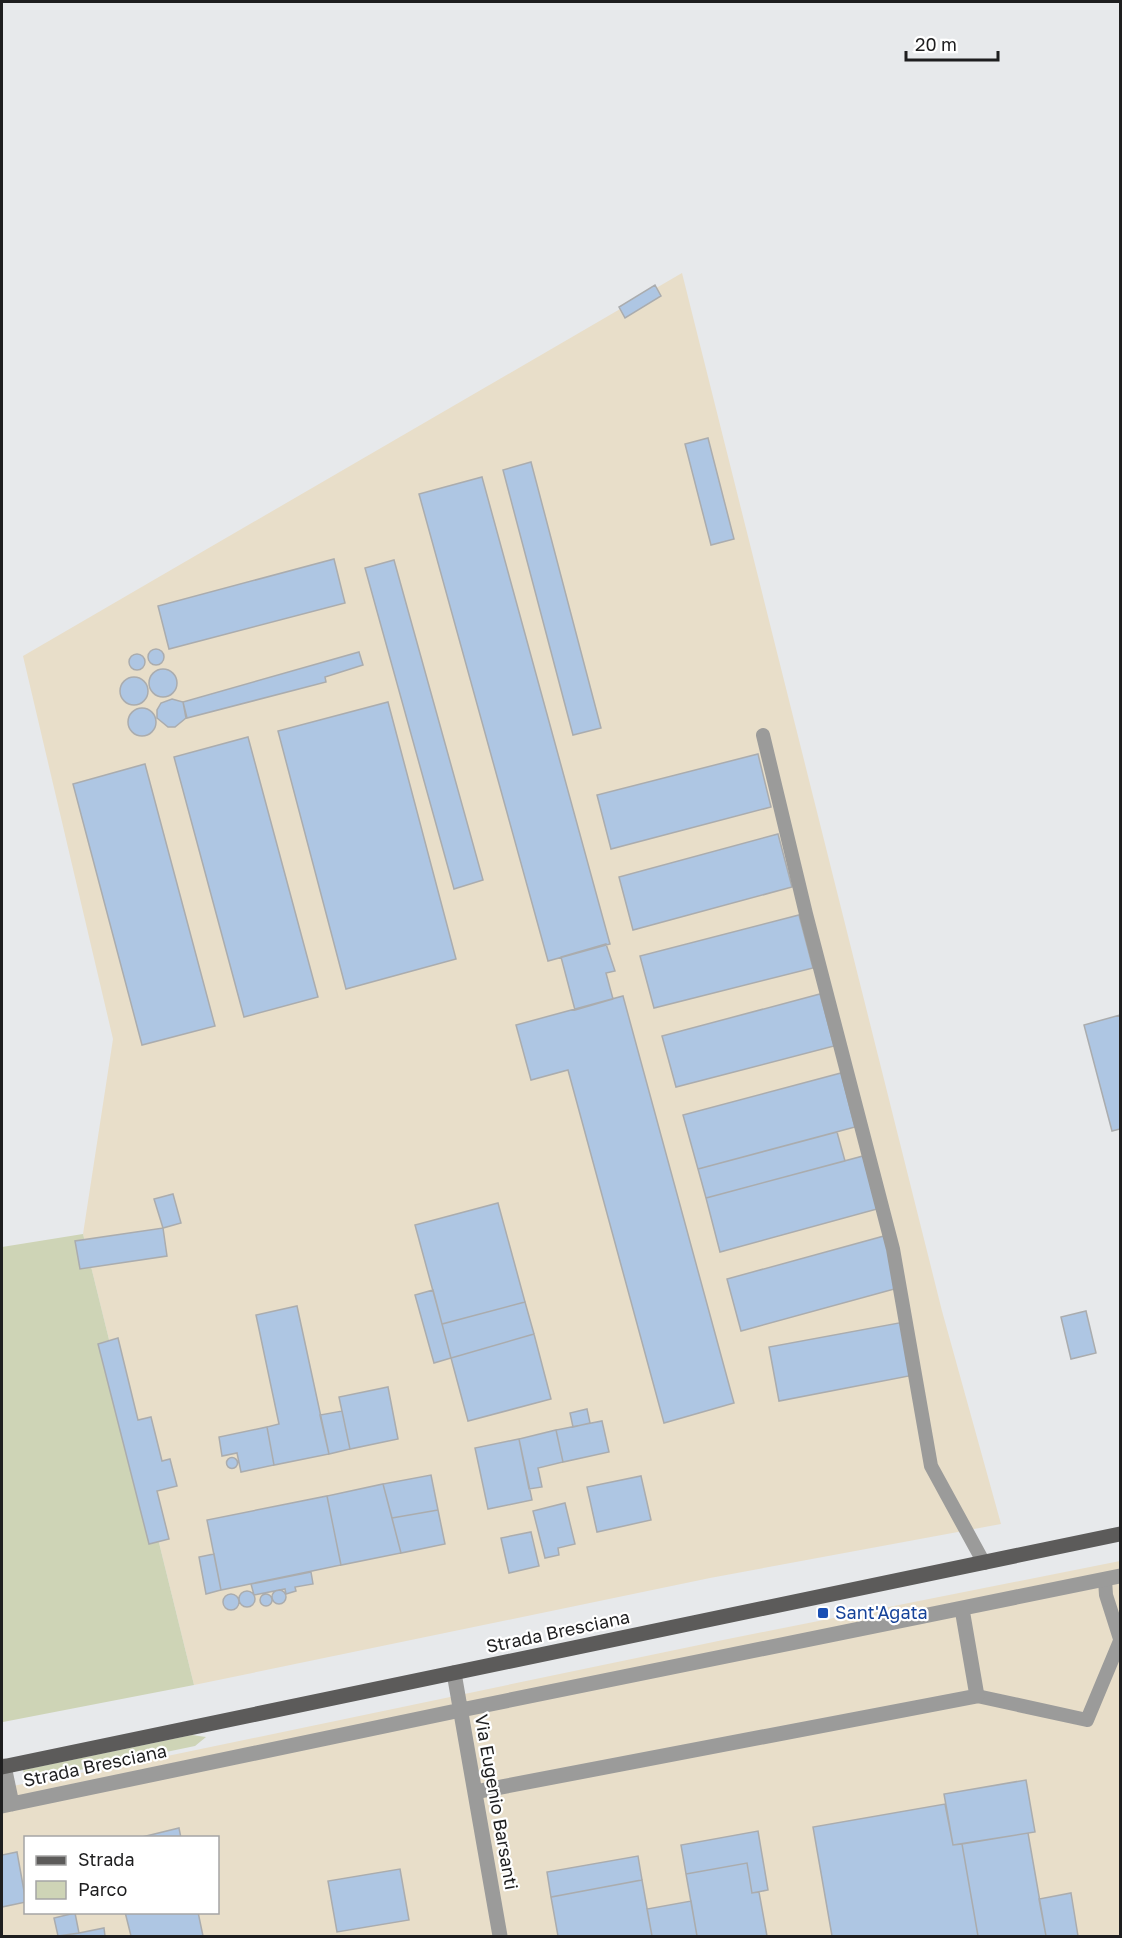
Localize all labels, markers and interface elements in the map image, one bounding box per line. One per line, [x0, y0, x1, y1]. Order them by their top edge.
scale bar [906, 24, 998, 62]
text: 20 m [915, 33, 957, 55]
place label: Sant'Agata [835, 1601, 928, 1623]
street label: Strada Bresciana [484, 1605, 632, 1657]
marker: Sant'Agata [816, 1606, 830, 1620]
street label: Via Eugenio Barsanti [471, 1712, 523, 1891]
street label: Strada Bresciana [21, 1739, 169, 1791]
legend [24, 1836, 219, 1914]
text: Strada [78, 1848, 135, 1870]
text: Parco [78, 1878, 127, 1900]

